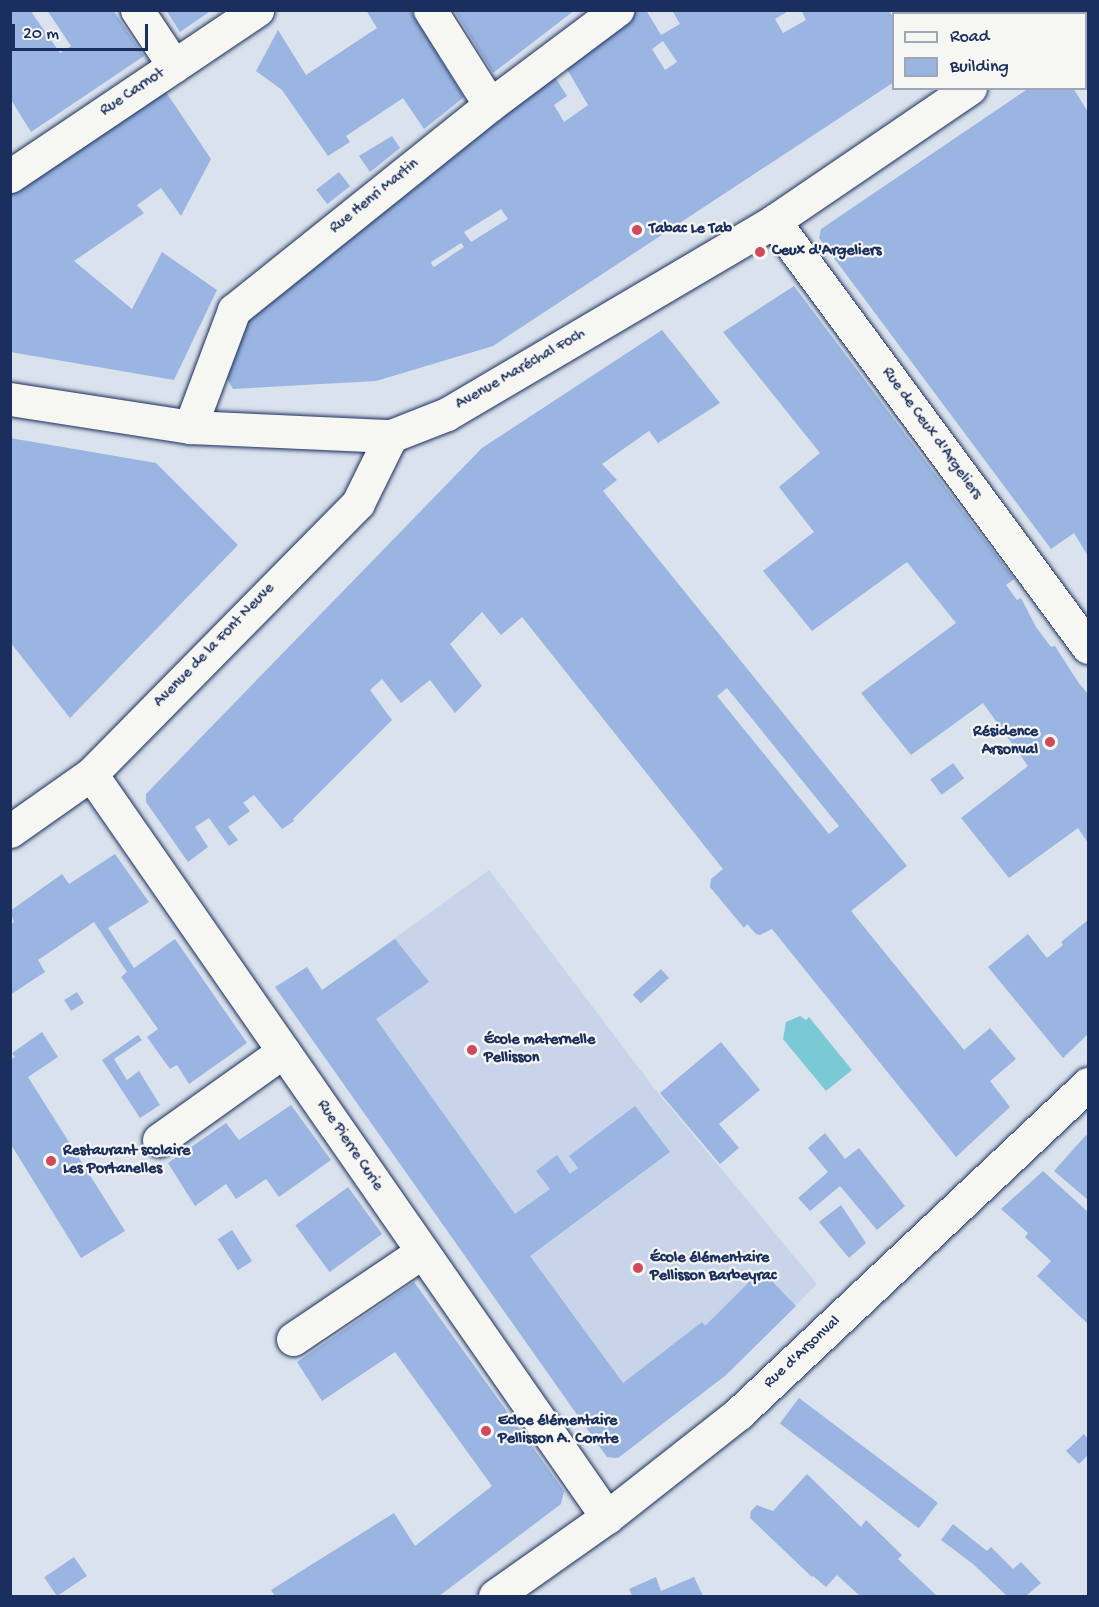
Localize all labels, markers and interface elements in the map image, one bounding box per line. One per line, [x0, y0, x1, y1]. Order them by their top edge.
scale bar [15, 12, 152, 50]
legend [892, 12, 1087, 90]
text: 20 m [23, 24, 59, 45]
text: Road [950, 27, 989, 48]
text: Building [950, 57, 1009, 78]
street label: Rue Carnot [97, 64, 169, 122]
street label: Rue Henri Martin [327, 155, 423, 239]
place label: Tabac Le Tab [649, 220, 732, 240]
marker: Tabac Le Tab [630, 223, 644, 237]
place label: Ceux d'Argeliers [772, 242, 881, 262]
marker: Ceux d'Argeliers [753, 245, 767, 259]
street label: Avenue Maréchal Foch [453, 325, 589, 415]
street label: Rue de Ceux d'Argeliers [877, 364, 985, 504]
street label: Avenue de la Font Neuve [151, 580, 279, 712]
place label: Résidence Arsonval [973, 723, 1038, 761]
marker: Résidence Arsonval [1043, 735, 1057, 749]
place label: École maternelle Pellisson [484, 1031, 595, 1069]
marker: École maternelle Pellisson [465, 1043, 479, 1057]
street label: Rue Pierre Curie [312, 1097, 386, 1195]
place label: Restaurant scolaire Les Portanelles [63, 1142, 190, 1180]
marker: Restaurant scolaire Les Portanelles [44, 1154, 58, 1168]
place label: École élémentaire Pellisson Barbeyrac [650, 1249, 776, 1287]
marker: École élémentaire Pellisson Barbeyrac [631, 1261, 645, 1275]
street label: Rue d'Arsonval [761, 1313, 845, 1393]
place label: Ecloe élémentaire Pellisson A. Comte [498, 1412, 618, 1450]
marker: Ecloe élémentaire Pellisson A. Comte [479, 1424, 493, 1438]

